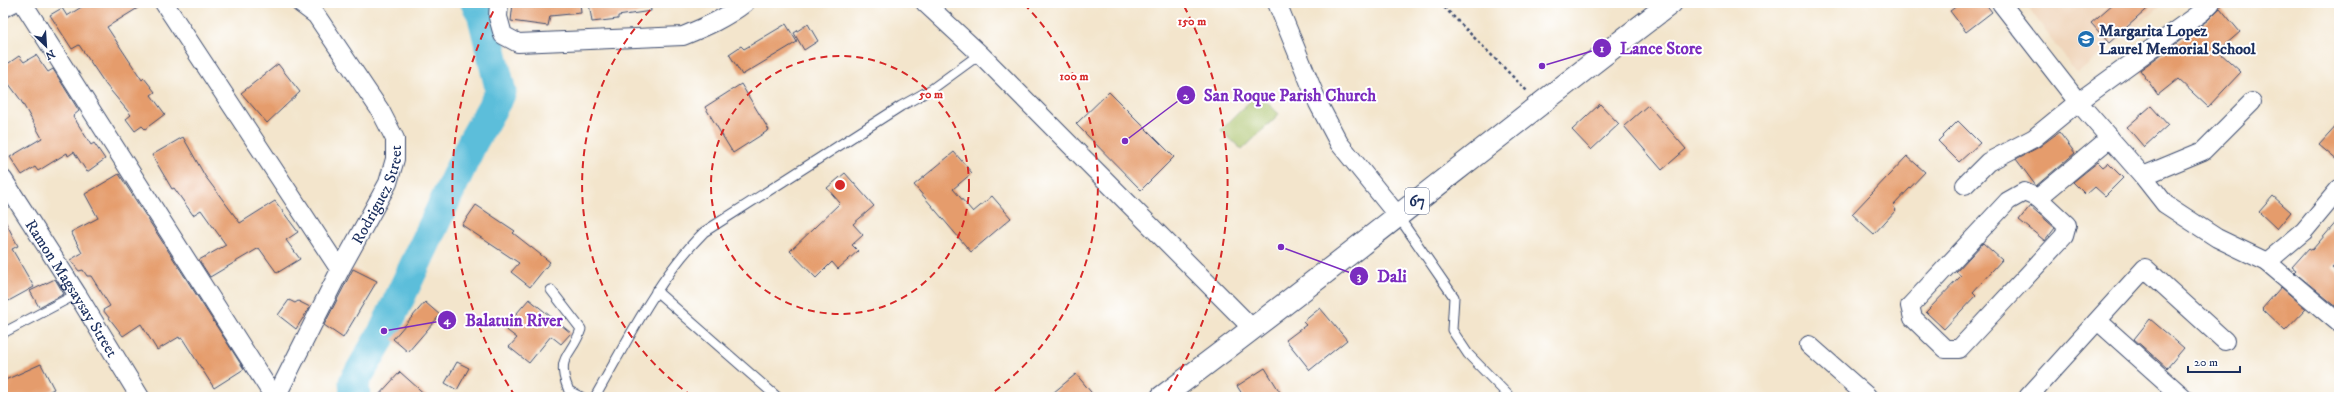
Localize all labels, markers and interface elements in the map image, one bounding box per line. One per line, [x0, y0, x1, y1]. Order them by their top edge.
text: 150 m [1178, 14, 1206, 29]
place label: Margarita Lopez Laurel Memorial School [2099, 21, 2257, 59]
north arrow [26, 26, 66, 66]
school or university icon: Margarita Lopez Laurel Memorial School [2076, 29, 2096, 49]
callout: Lance Store [1592, 33, 1710, 62]
text: Lance Store [1620, 38, 1702, 60]
text: 1 [1600, 41, 1605, 56]
text: N [43, 46, 57, 62]
text: 100 m [1060, 69, 1088, 84]
callout: San Roque Parish Church [1176, 81, 1384, 110]
text: San Roque Parish Church [1204, 85, 1376, 107]
text: 50 m [918, 87, 943, 102]
text: 2 [1183, 89, 1190, 104]
street label: Rodriguez Street [347, 145, 406, 248]
centre of rings [833, 178, 847, 192]
road number: 67 [1405, 188, 1429, 214]
street label: Ramon Magsaysay Street [21, 216, 122, 361]
callout: Dali [1349, 262, 1415, 291]
text: Dali [1377, 266, 1407, 288]
text: 3 [1357, 269, 1362, 284]
callout: Balatuin River [437, 305, 570, 334]
text: Balatuin River [465, 310, 563, 332]
text: 4 [443, 313, 452, 328]
scale bar [2188, 348, 2240, 374]
text: 20 m [2194, 355, 2218, 370]

